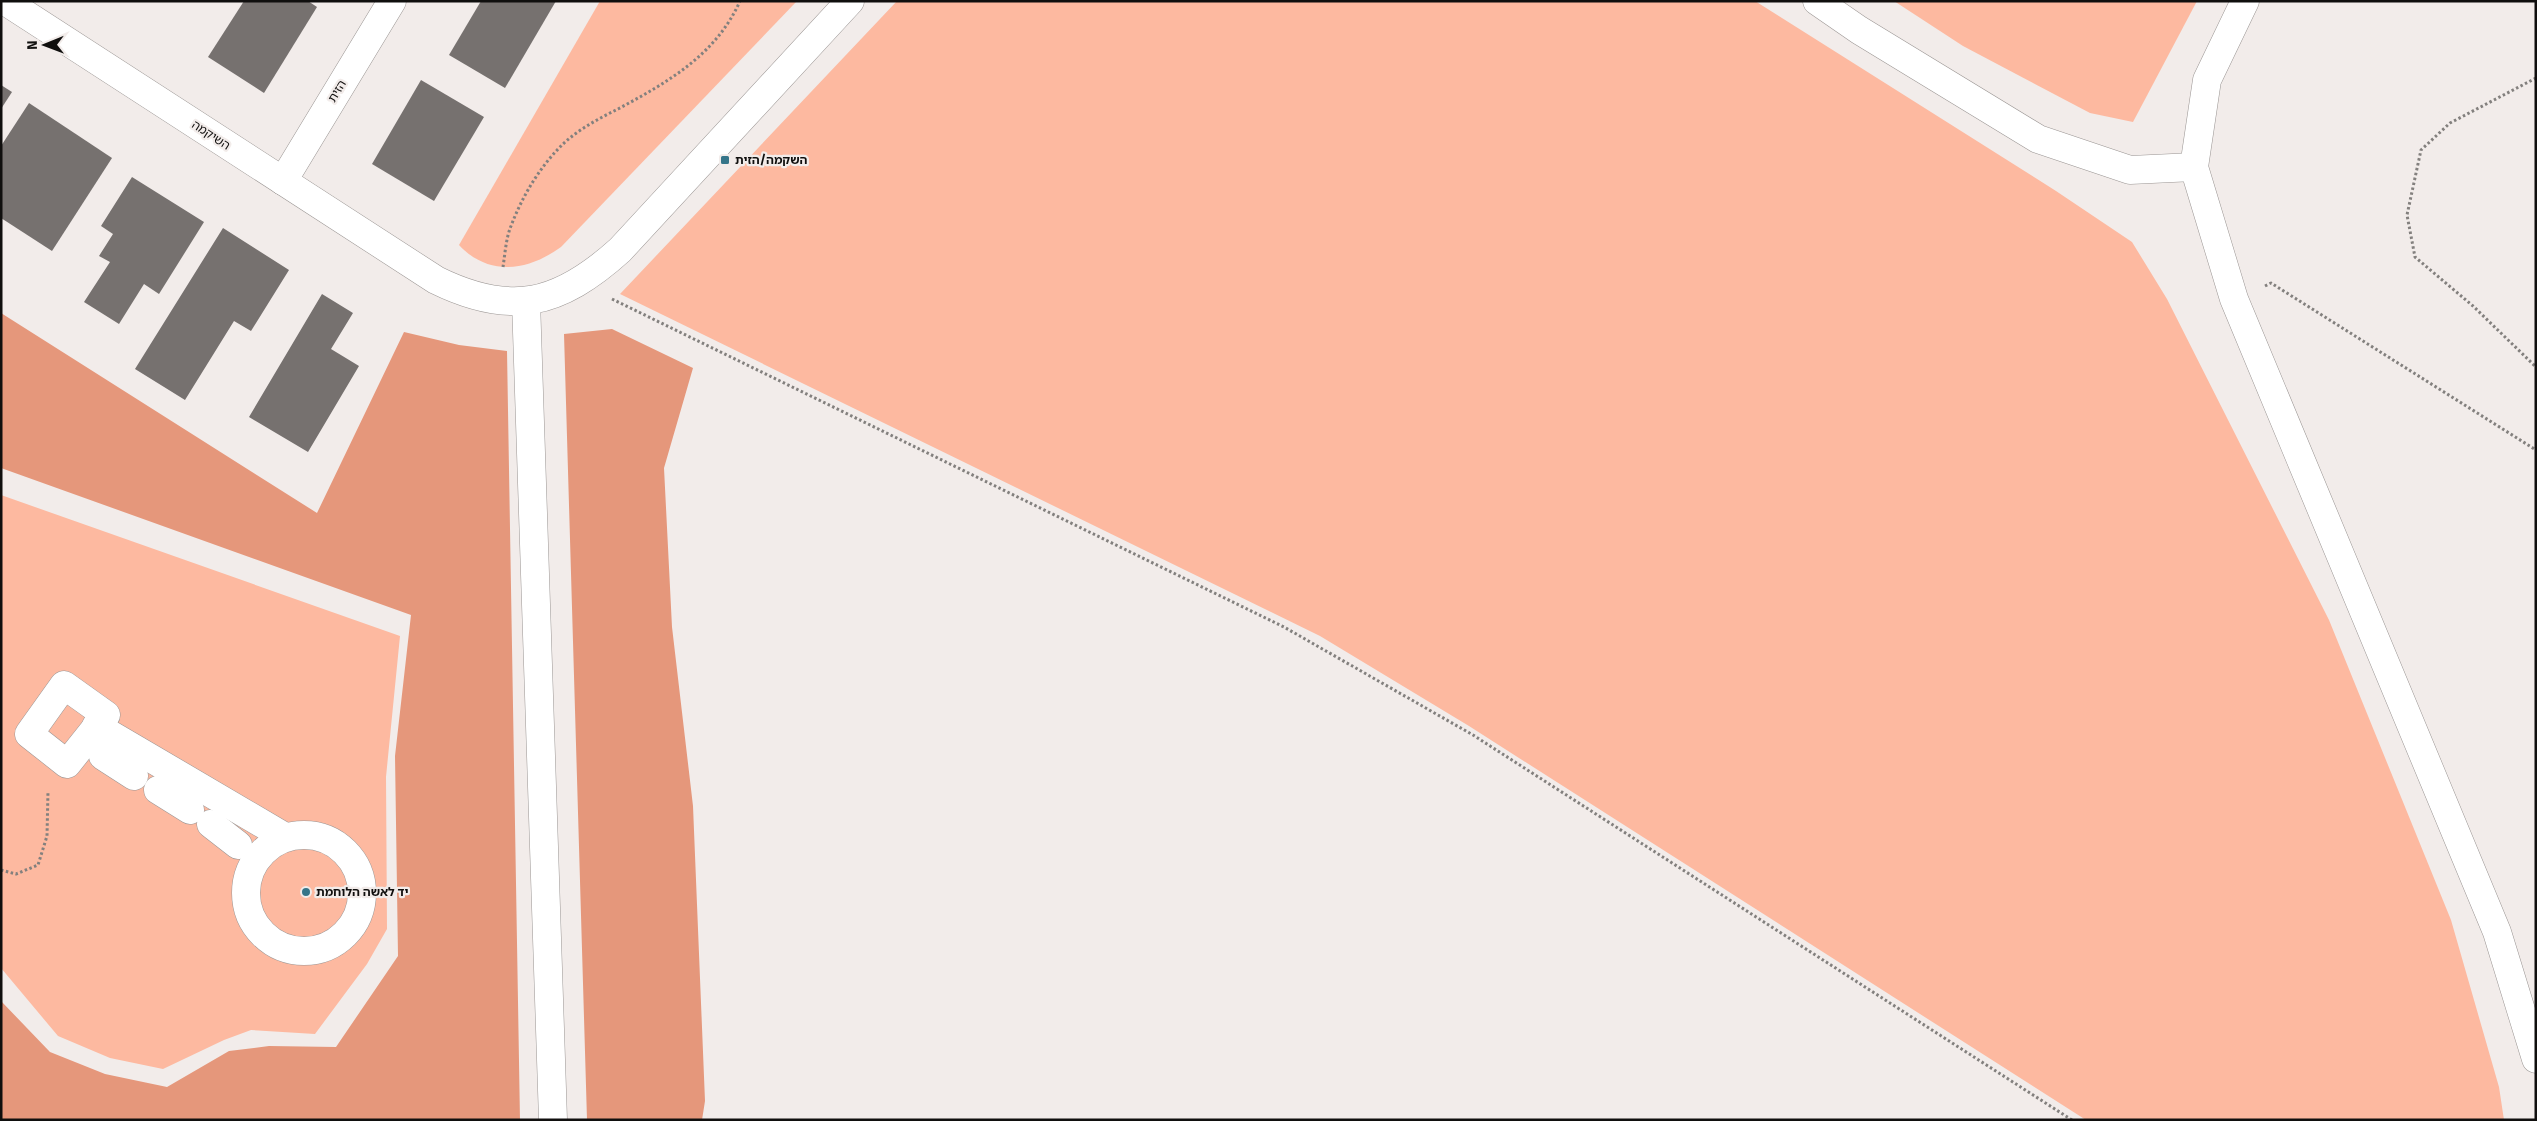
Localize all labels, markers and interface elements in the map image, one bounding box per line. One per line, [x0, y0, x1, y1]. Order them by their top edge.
north arrow [20, 20, 70, 70]
text: N [24, 40, 41, 50]
street label: הזית [325, 78, 349, 104]
street label: השיקמה [189, 117, 233, 153]
place label: השקמה/הזית [735, 153, 808, 167]
marker: השקמה/הזית [719, 154, 731, 166]
place label: יד לאשה הלוחמת [316, 885, 408, 899]
marker: יד לאשה הלוחמת [300, 886, 312, 898]

